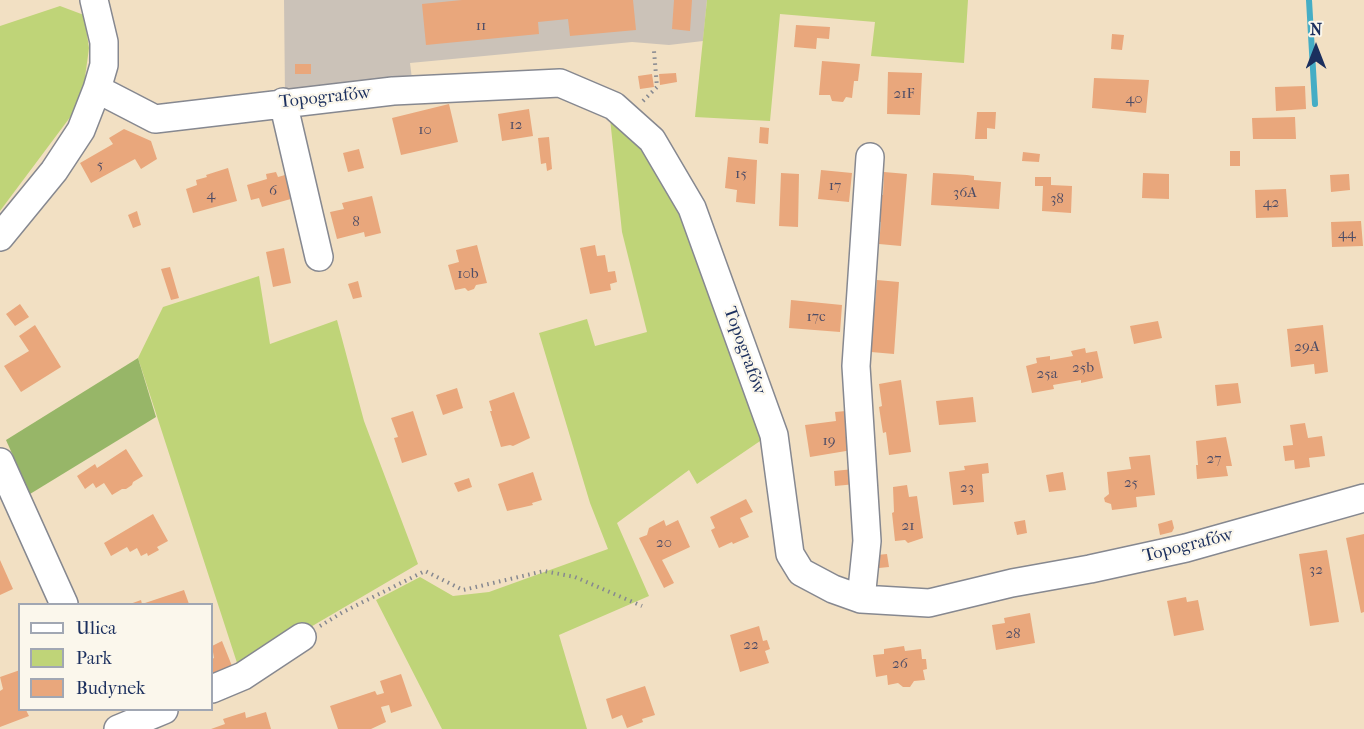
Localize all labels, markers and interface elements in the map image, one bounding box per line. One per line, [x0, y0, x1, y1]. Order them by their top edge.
house number: 11 [476, 17, 486, 35]
north arrow [1286, 18, 1346, 78]
text: N [1310, 20, 1322, 39]
street label: Topografów [278, 82, 372, 114]
house number: 21F [893, 85, 915, 103]
house number: 40 [1125, 90, 1143, 108]
house number: 12 [509, 116, 523, 134]
house number: 10 [418, 121, 432, 139]
house number: 5 [97, 156, 103, 174]
house number: 15 [735, 165, 747, 183]
house number: 17 [829, 177, 841, 195]
house number: 6 [269, 182, 277, 200]
house number: 36A [953, 184, 977, 202]
house number: 4 [207, 186, 215, 204]
house number: 38 [1050, 190, 1064, 208]
house number: 42 [1263, 194, 1279, 212]
house number: 8 [352, 213, 360, 231]
house number: 44 [1338, 225, 1356, 243]
house number: 10b [457, 265, 479, 283]
street label: Topografów [718, 304, 770, 398]
house number: 17c [806, 308, 826, 326]
house number: 29A [1294, 338, 1320, 356]
house number: 25b [1072, 359, 1094, 377]
house number: 25a [1036, 365, 1058, 383]
house number: 19 [822, 432, 836, 450]
house number: 27 [1207, 450, 1221, 468]
house number: 25 [1124, 474, 1138, 492]
house number: 23 [960, 479, 974, 497]
house number: 21 [901, 517, 915, 535]
street label: Topografów [1141, 524, 1235, 568]
house number: 20 [656, 534, 672, 552]
house number: 32 [1309, 561, 1323, 579]
legend [18, 603, 213, 711]
text: Ulica [76, 618, 116, 639]
house number: 28 [1005, 625, 1021, 643]
house number: 22 [743, 636, 759, 654]
text: Park [76, 648, 112, 669]
house number: 26 [892, 655, 908, 673]
text: Budynek [76, 678, 145, 699]

